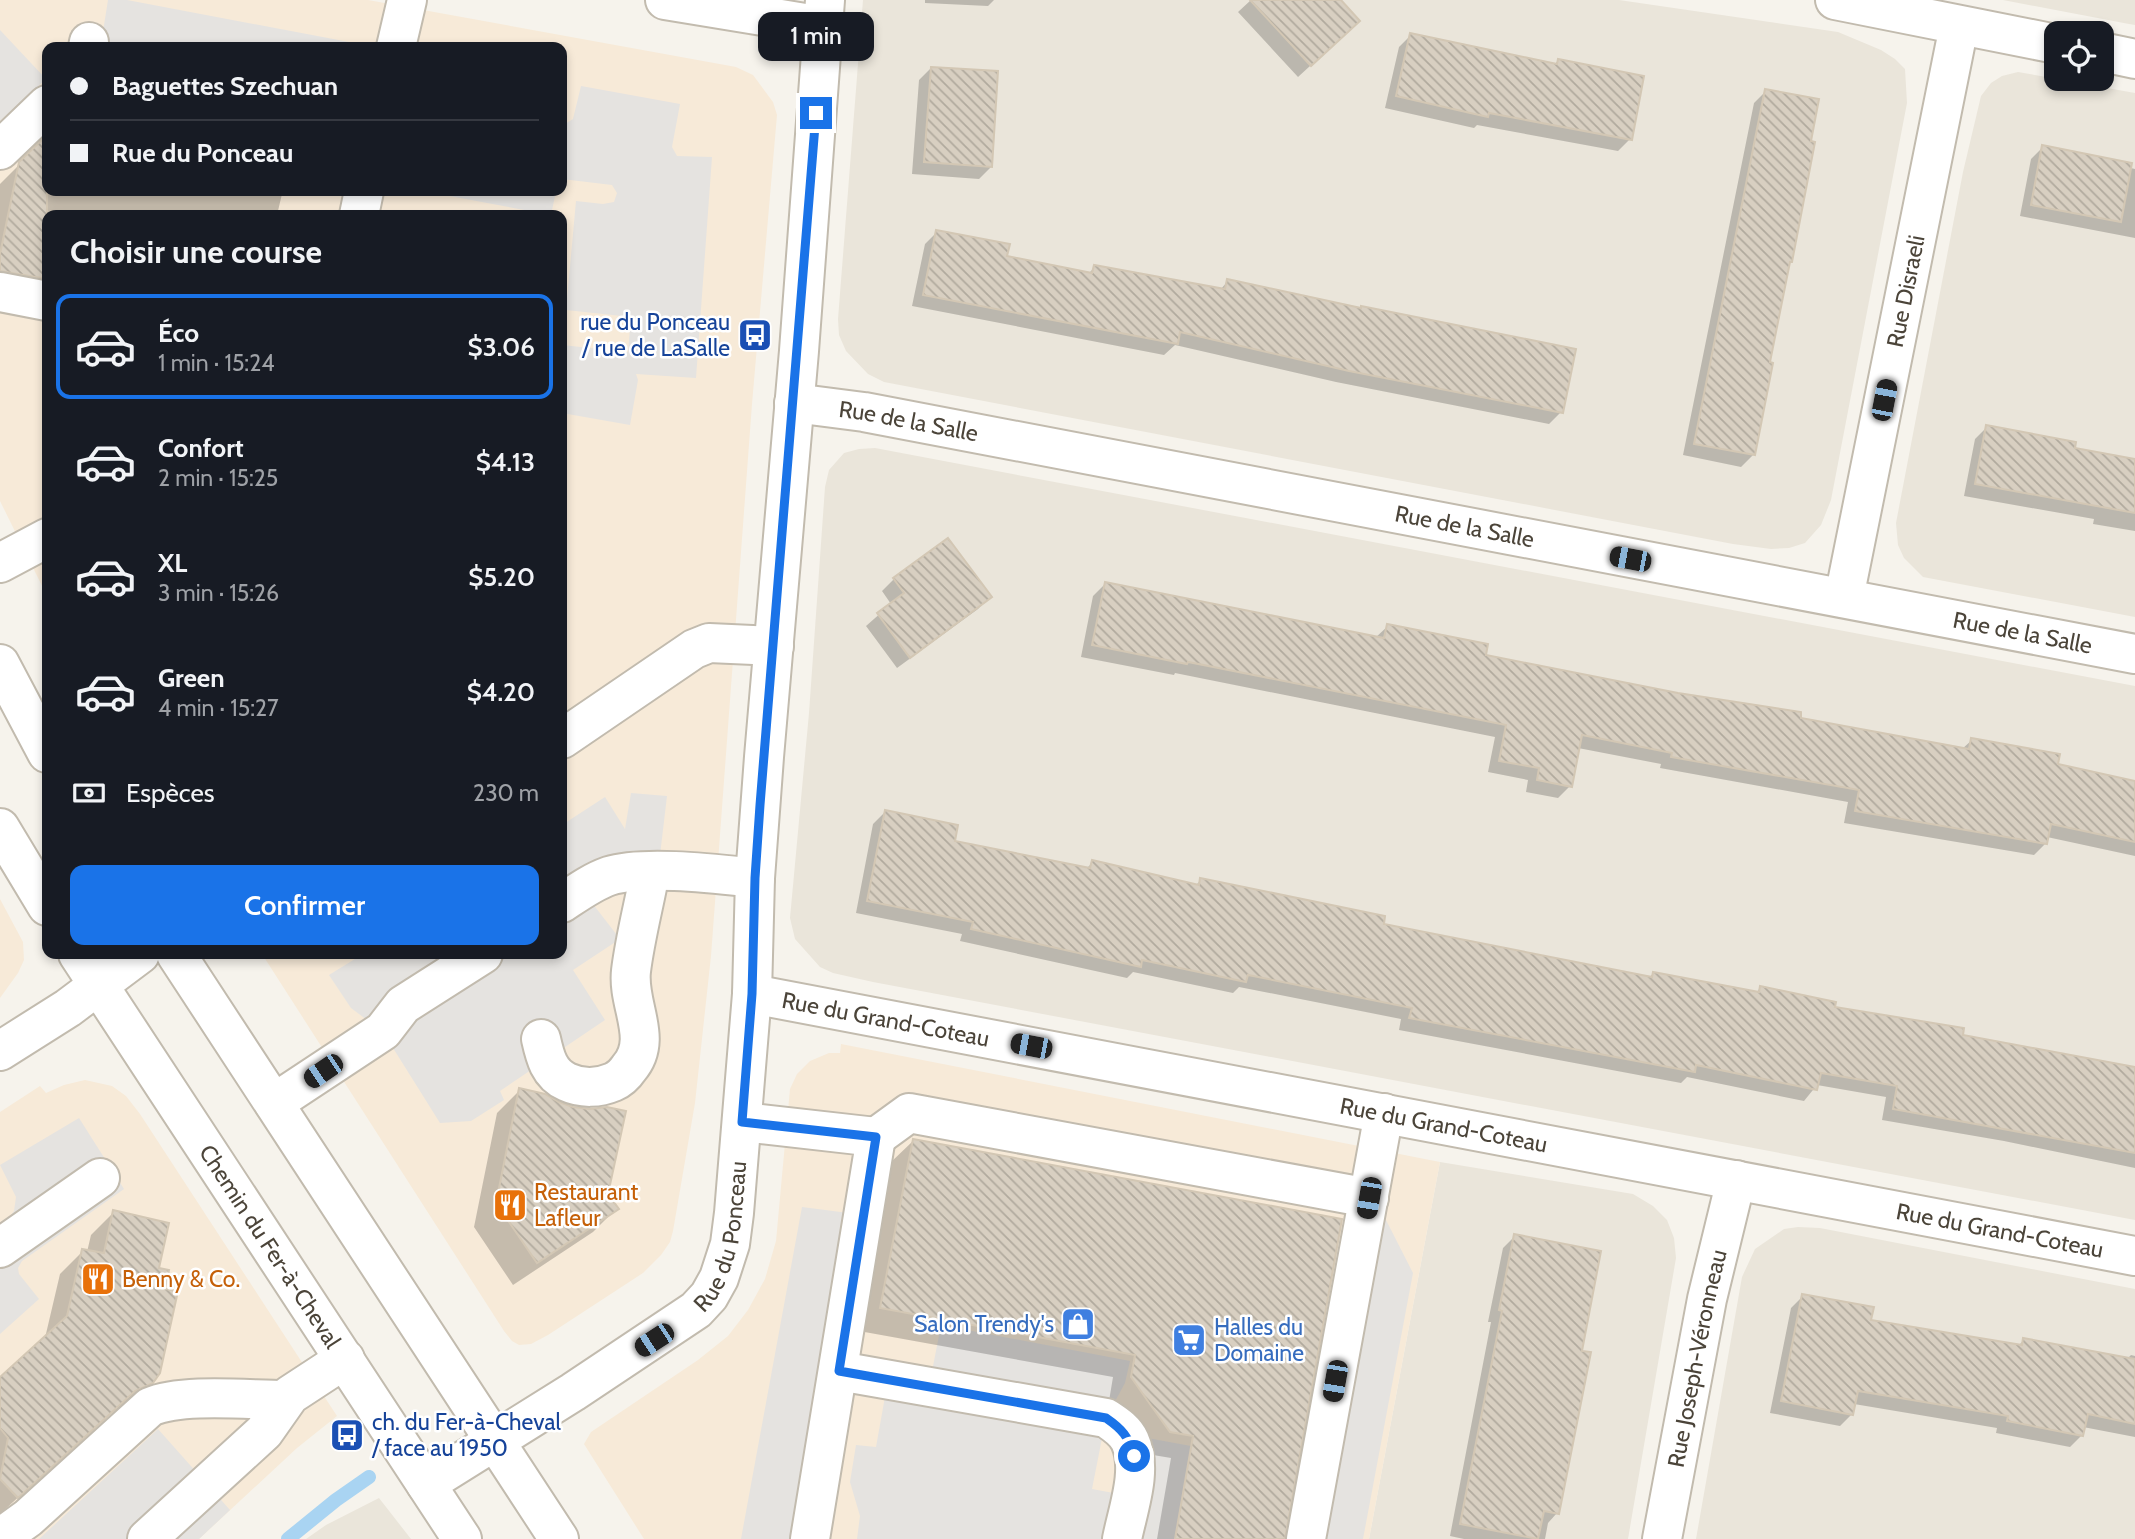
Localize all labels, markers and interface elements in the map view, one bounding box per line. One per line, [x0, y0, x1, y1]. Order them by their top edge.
callout: 1 min [758, 11, 874, 60]
map controls [2044, 21, 2114, 91]
button: locate [2044, 21, 2114, 91]
text: 1 min [790, 22, 842, 50]
text: Baguettes Szechuan [112, 70, 338, 102]
route end [800, 97, 832, 129]
text: Rue du Ponceau [112, 137, 293, 169]
text: Choisir une course [70, 232, 322, 271]
street label: Rue Disraeli [1881, 233, 1931, 350]
place label: rue du Ponceau / rue de LaSalle [580, 308, 730, 362]
icon: car [74, 315, 137, 378]
bus stop icon: rue du Ponceau / rue de LaSalle [736, 316, 774, 354]
text: Éco [158, 317, 199, 349]
text: $3.06 [468, 331, 535, 363]
text: 1 min · 15:24 [158, 349, 274, 377]
car [1870, 377, 1899, 423]
street label: Rue de la Salle [837, 395, 981, 447]
icon: car [74, 430, 137, 493]
text: Confort [158, 432, 244, 464]
text: $4.13 [476, 446, 535, 478]
text: 2 min · 15:25 [158, 464, 278, 492]
street label: Rue de la Salle [1393, 499, 1537, 553]
icon: car [74, 545, 137, 608]
car [1608, 545, 1653, 573]
text: XL [158, 547, 187, 579]
text: $5.20 [468, 561, 535, 593]
text: 3 min · 15:26 [158, 579, 279, 607]
street label: Rue de la Salle [1951, 606, 2095, 660]
icon: car [74, 660, 137, 723]
text: Green [158, 662, 225, 694]
text: $4.20 [467, 676, 535, 708]
text: 4 min · 15:27 [158, 694, 279, 722]
icon: cash [70, 774, 108, 812]
text: Espèces [126, 777, 215, 809]
text: 230 m [473, 779, 539, 807]
button: Confirmer [70, 865, 539, 945]
street label: Rue du Grand-Coteau [780, 986, 992, 1053]
car [1009, 1032, 1054, 1060]
car [300, 1051, 347, 1091]
street label: Rue du Grand-Coteau [1338, 1092, 1550, 1158]
street label: Chemin du Fer-à-Cheval [193, 1140, 347, 1354]
street label: Rue du Ponceau [688, 1160, 752, 1318]
car [1356, 1175, 1383, 1221]
place label: Restaurant Lafleur [534, 1178, 638, 1232]
restaurant icon: Restaurant Lafleur [491, 1186, 529, 1224]
street label: Rue du Grand-Coteau [1894, 1197, 2106, 1264]
street label: Rue Joseph-Véronneau [1662, 1247, 1733, 1470]
restaurant icon: Benny & Co. [79, 1260, 117, 1298]
place label: Benny & Co. [122, 1265, 240, 1293]
shop icon: Salon Trendy's [1059, 1305, 1097, 1343]
place label: Salon Trendy's [914, 1310, 1054, 1338]
place label: Halles du Domaine [1214, 1313, 1304, 1367]
car [631, 1320, 678, 1360]
supermarket icon: Halles du Domaine [1170, 1321, 1208, 1359]
car [1322, 1358, 1349, 1404]
place label: ch. du Fer-à-Cheval / face au 1950 [371, 1408, 561, 1462]
bus stop icon: ch. du Fer-à-Cheval / face au 1950 [328, 1416, 366, 1454]
route start [1118, 1440, 1150, 1472]

